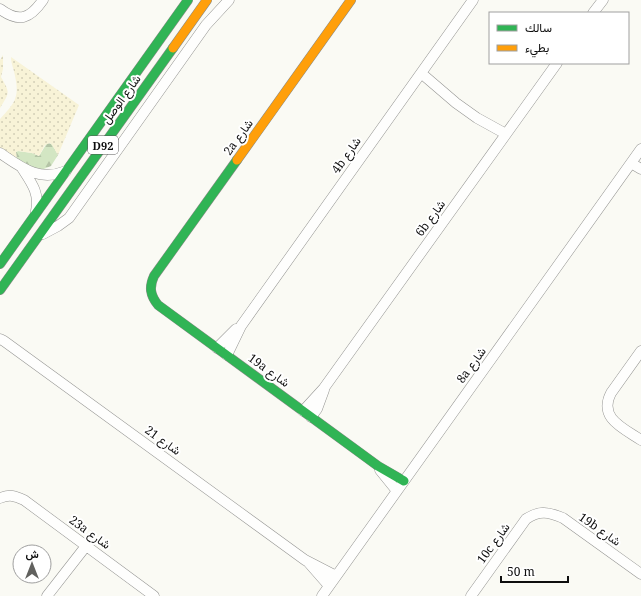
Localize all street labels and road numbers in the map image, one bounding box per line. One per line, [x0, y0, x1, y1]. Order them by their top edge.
street label: شارع الوصل [97, 71, 145, 128]
street label: 2a شارع [219, 116, 258, 159]
street label: 4b شارع [327, 133, 366, 177]
road number: D92 [88, 136, 118, 154]
street label: 6b شارع [411, 196, 450, 240]
street label: 8a شارع [452, 344, 491, 387]
street label: 19a شارع [244, 349, 293, 392]
street label: شارع 21 [141, 421, 184, 460]
street label: 19b شارع [575, 508, 625, 551]
street label: 23a شارع [65, 511, 114, 554]
street label: 10c شارع [472, 519, 514, 567]

